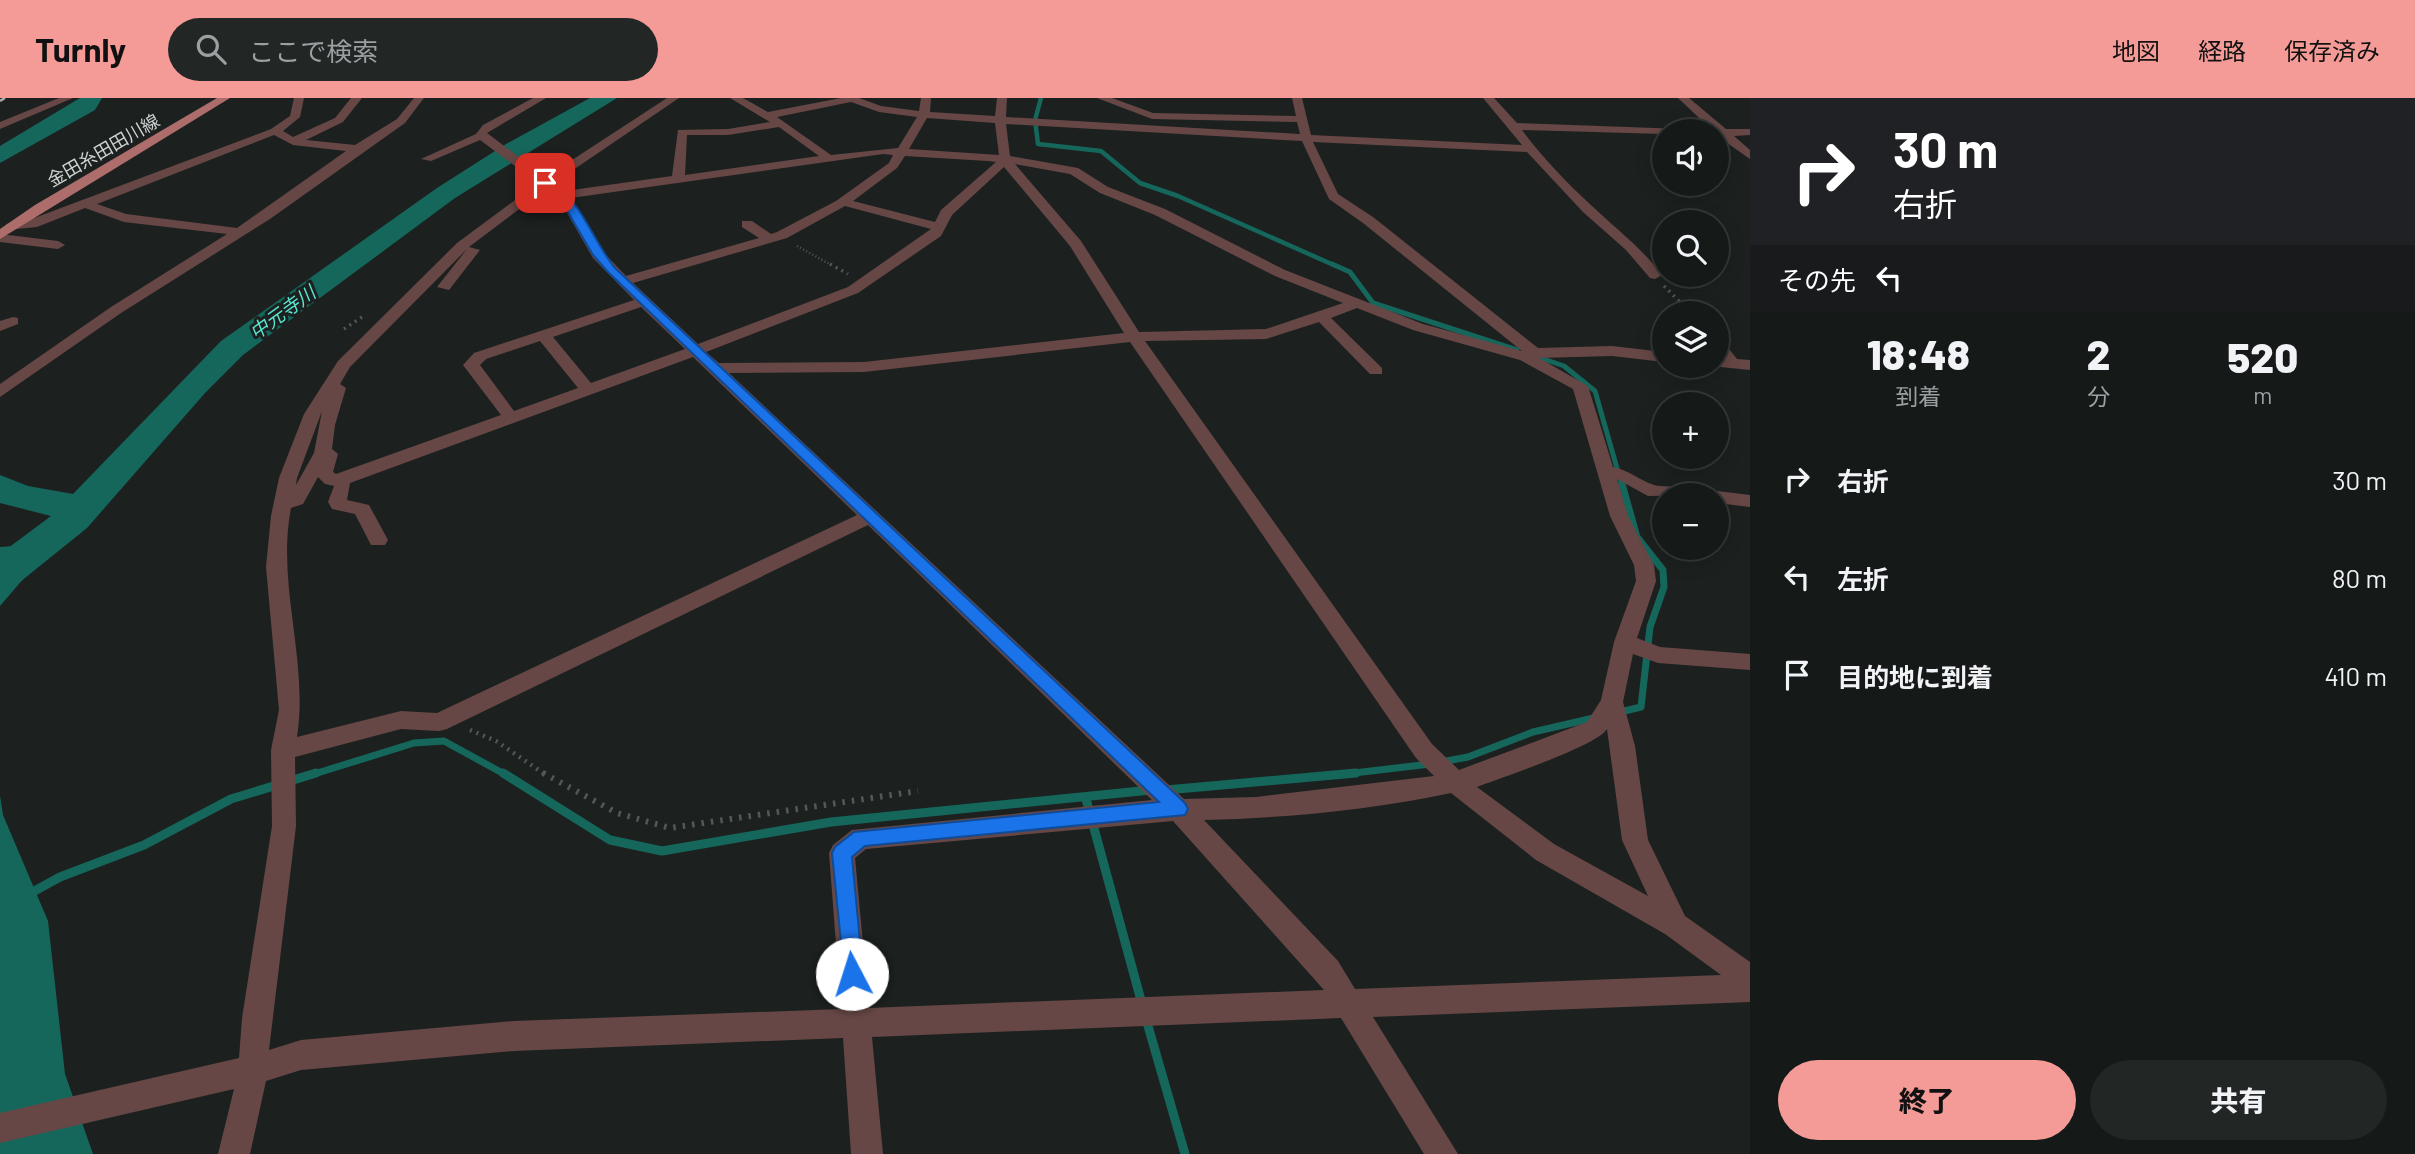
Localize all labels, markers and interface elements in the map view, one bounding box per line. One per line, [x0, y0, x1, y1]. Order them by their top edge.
search box [168, 18, 658, 81]
text: Turnly [35, 29, 126, 69]
icon: search [192, 30, 230, 68]
text: ここで検索 [248, 35, 378, 66]
text: 地図 [2112, 36, 2160, 65]
text: 経路 [2198, 36, 2246, 65]
text: 保存済み [2284, 36, 2380, 65]
street label: 金田糸田田川線 [43, 109, 163, 191]
map controls [1652, 119, 1729, 560]
button: sound [1652, 119, 1729, 196]
text: 30 m [1893, 119, 1998, 178]
icon: right [1778, 126, 1869, 217]
pin [515, 153, 575, 213]
icon: arrive [526, 164, 564, 202]
text: 右折 [1893, 184, 1957, 222]
button: search [1652, 210, 1729, 287]
icon: left [1870, 259, 1908, 297]
text: その先 [1778, 264, 1856, 295]
water label: 中元寺川 [244, 279, 321, 344]
button: layers [1652, 301, 1729, 378]
text: 18:48 [1867, 328, 1970, 378]
text: 2 [2087, 328, 2110, 378]
text: 520 [2227, 331, 2298, 381]
text: m [2253, 381, 2272, 409]
text: 到着 [1895, 382, 1941, 410]
text: 分 [2087, 382, 2110, 410]
button: + [1652, 392, 1729, 469]
icon: right [1778, 460, 1816, 498]
text: 30 m [2332, 464, 2387, 495]
text: 右折 [1837, 465, 1889, 496]
button: − [1652, 483, 1729, 560]
icon: left [1778, 558, 1816, 596]
text: 80 m [2332, 562, 2387, 593]
text: 左折 [1837, 563, 1889, 594]
icon: arrive [1778, 656, 1816, 694]
text: 410 m [2325, 660, 2387, 691]
text: 目的地に到着 [1837, 661, 1993, 692]
position arrow [815, 937, 889, 1011]
button: 終了 [1778, 1060, 2076, 1140]
button: 共有 [2090, 1060, 2387, 1140]

